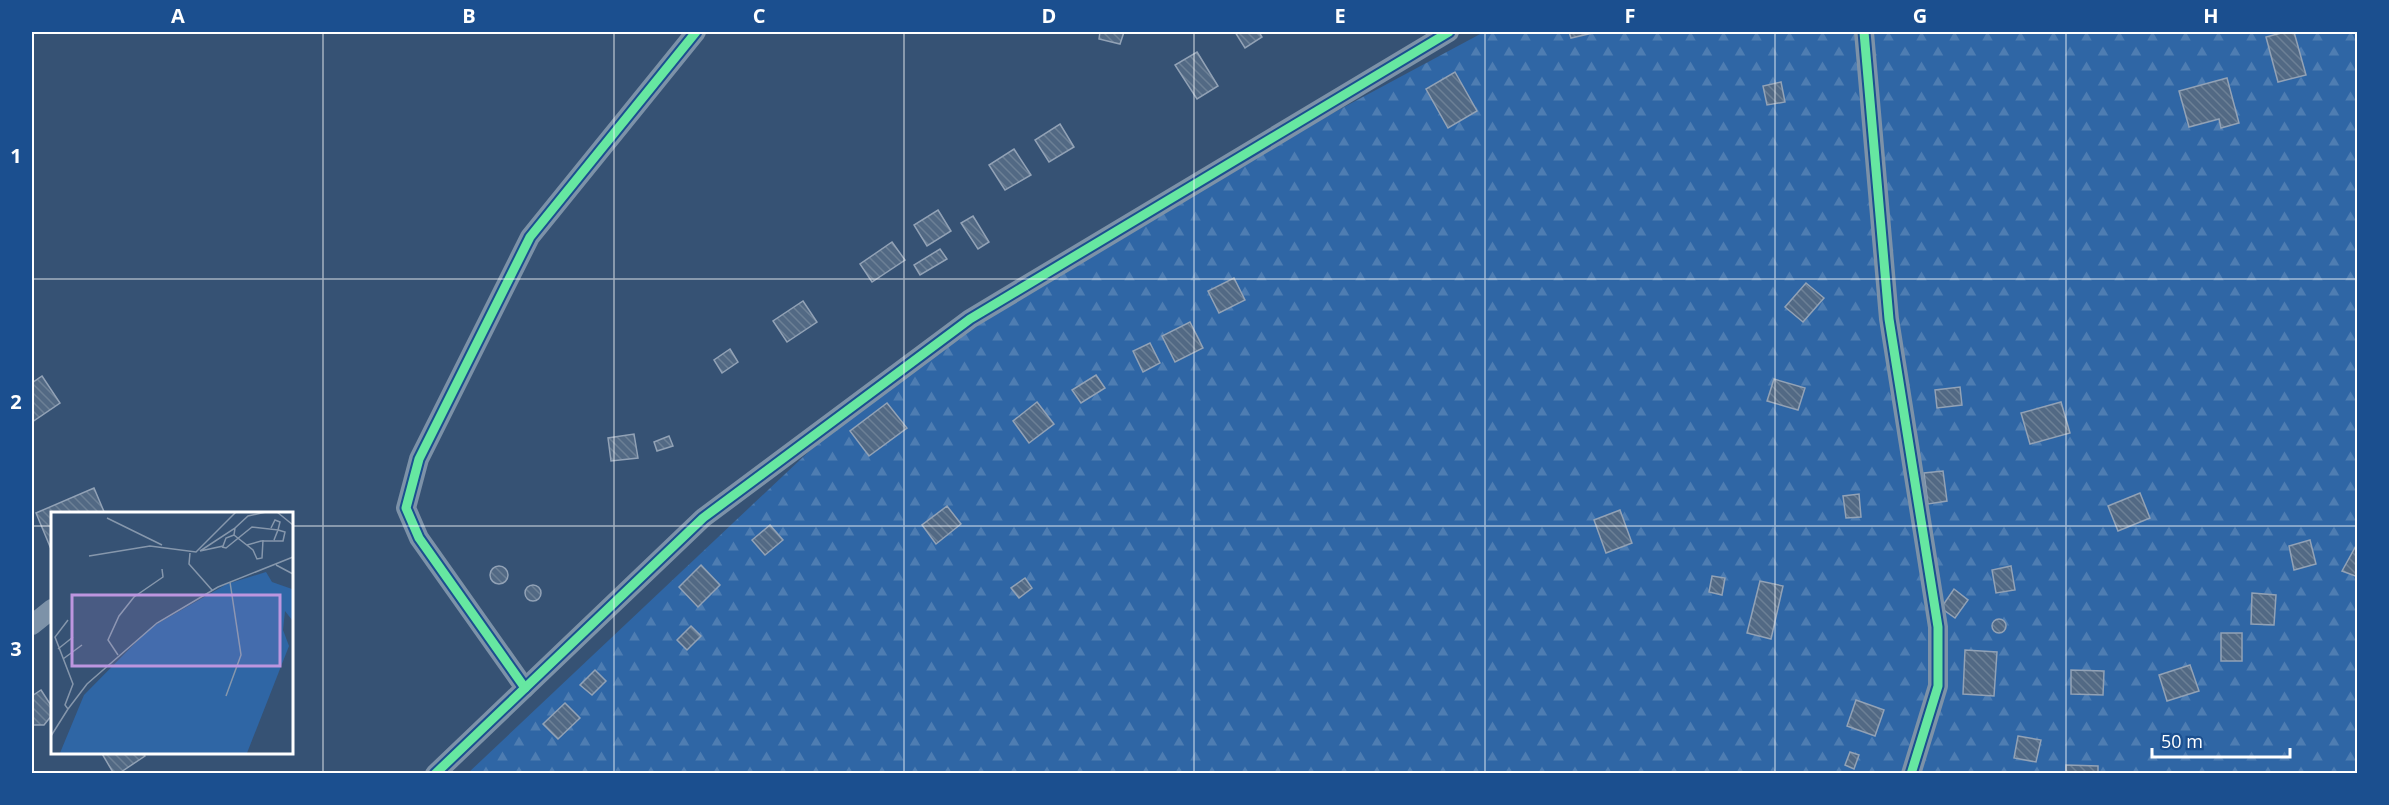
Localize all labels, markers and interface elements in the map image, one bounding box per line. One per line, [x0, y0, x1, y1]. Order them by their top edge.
text: A [171, 2, 185, 29]
text: B [462, 2, 476, 29]
text: C [753, 2, 766, 29]
text: D [1042, 2, 1056, 29]
text: E [1334, 2, 1346, 29]
text: F [1625, 2, 1635, 29]
text: G [1913, 2, 1927, 29]
text: H [2203, 2, 2219, 29]
text: 1 [10, 142, 22, 169]
text: 2 [10, 388, 22, 415]
inset map [51, 512, 292, 754]
text: 3 [10, 635, 22, 662]
scale bar [2152, 721, 2290, 759]
text: 50 m [2161, 729, 2203, 753]

